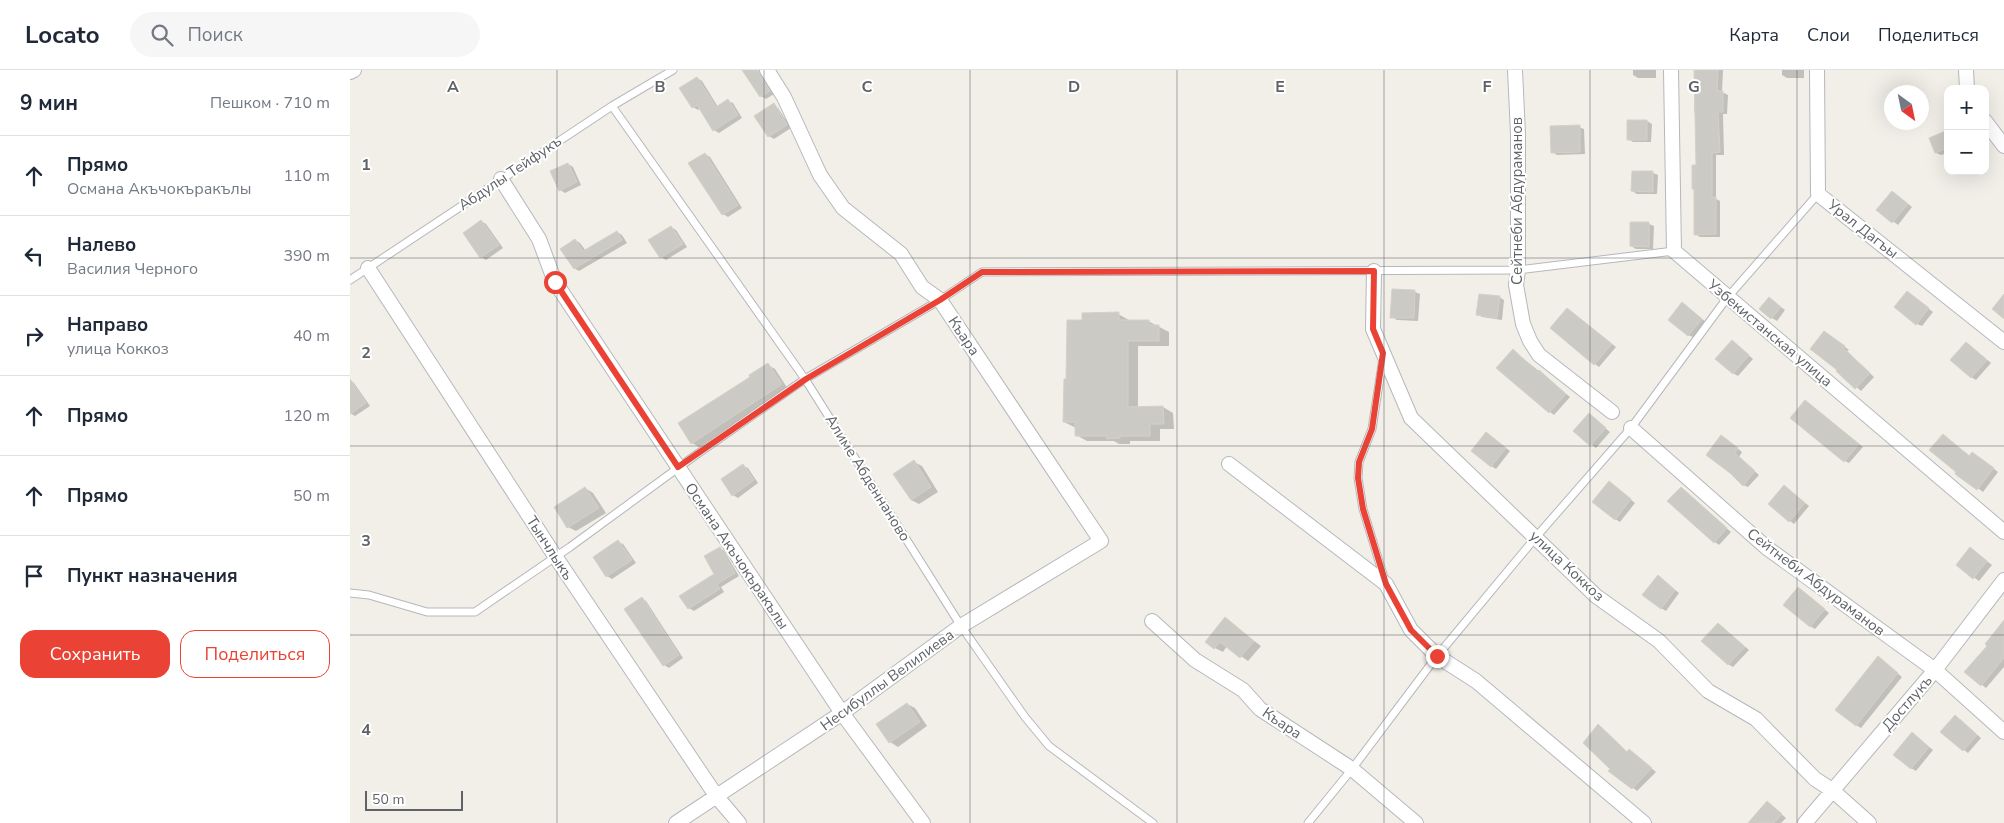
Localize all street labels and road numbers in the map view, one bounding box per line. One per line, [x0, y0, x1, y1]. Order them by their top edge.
street label: Сейтнеби Абдураманов [1507, 117, 1527, 285]
street label: Абдулы Тейфукъ [454, 131, 566, 215]
street label: Урал Дагъы [1823, 194, 1903, 263]
street label: Узбекистанская улица [1703, 274, 1837, 391]
street label: Къара [944, 312, 984, 360]
street label: Алиме Абденнаново [821, 411, 915, 545]
street label: Османа Акъчокъракълы [680, 479, 794, 633]
street label: Тынчлыкъ [522, 512, 578, 584]
street label: Сейтнеби Абдураманов [1743, 524, 1889, 640]
street label: улица Коккоз [1525, 526, 1609, 606]
street label: Несибуллы Велилиева [816, 625, 958, 735]
street label: Достлукъ [1877, 671, 1937, 735]
street label: Къара [1258, 703, 1306, 743]

